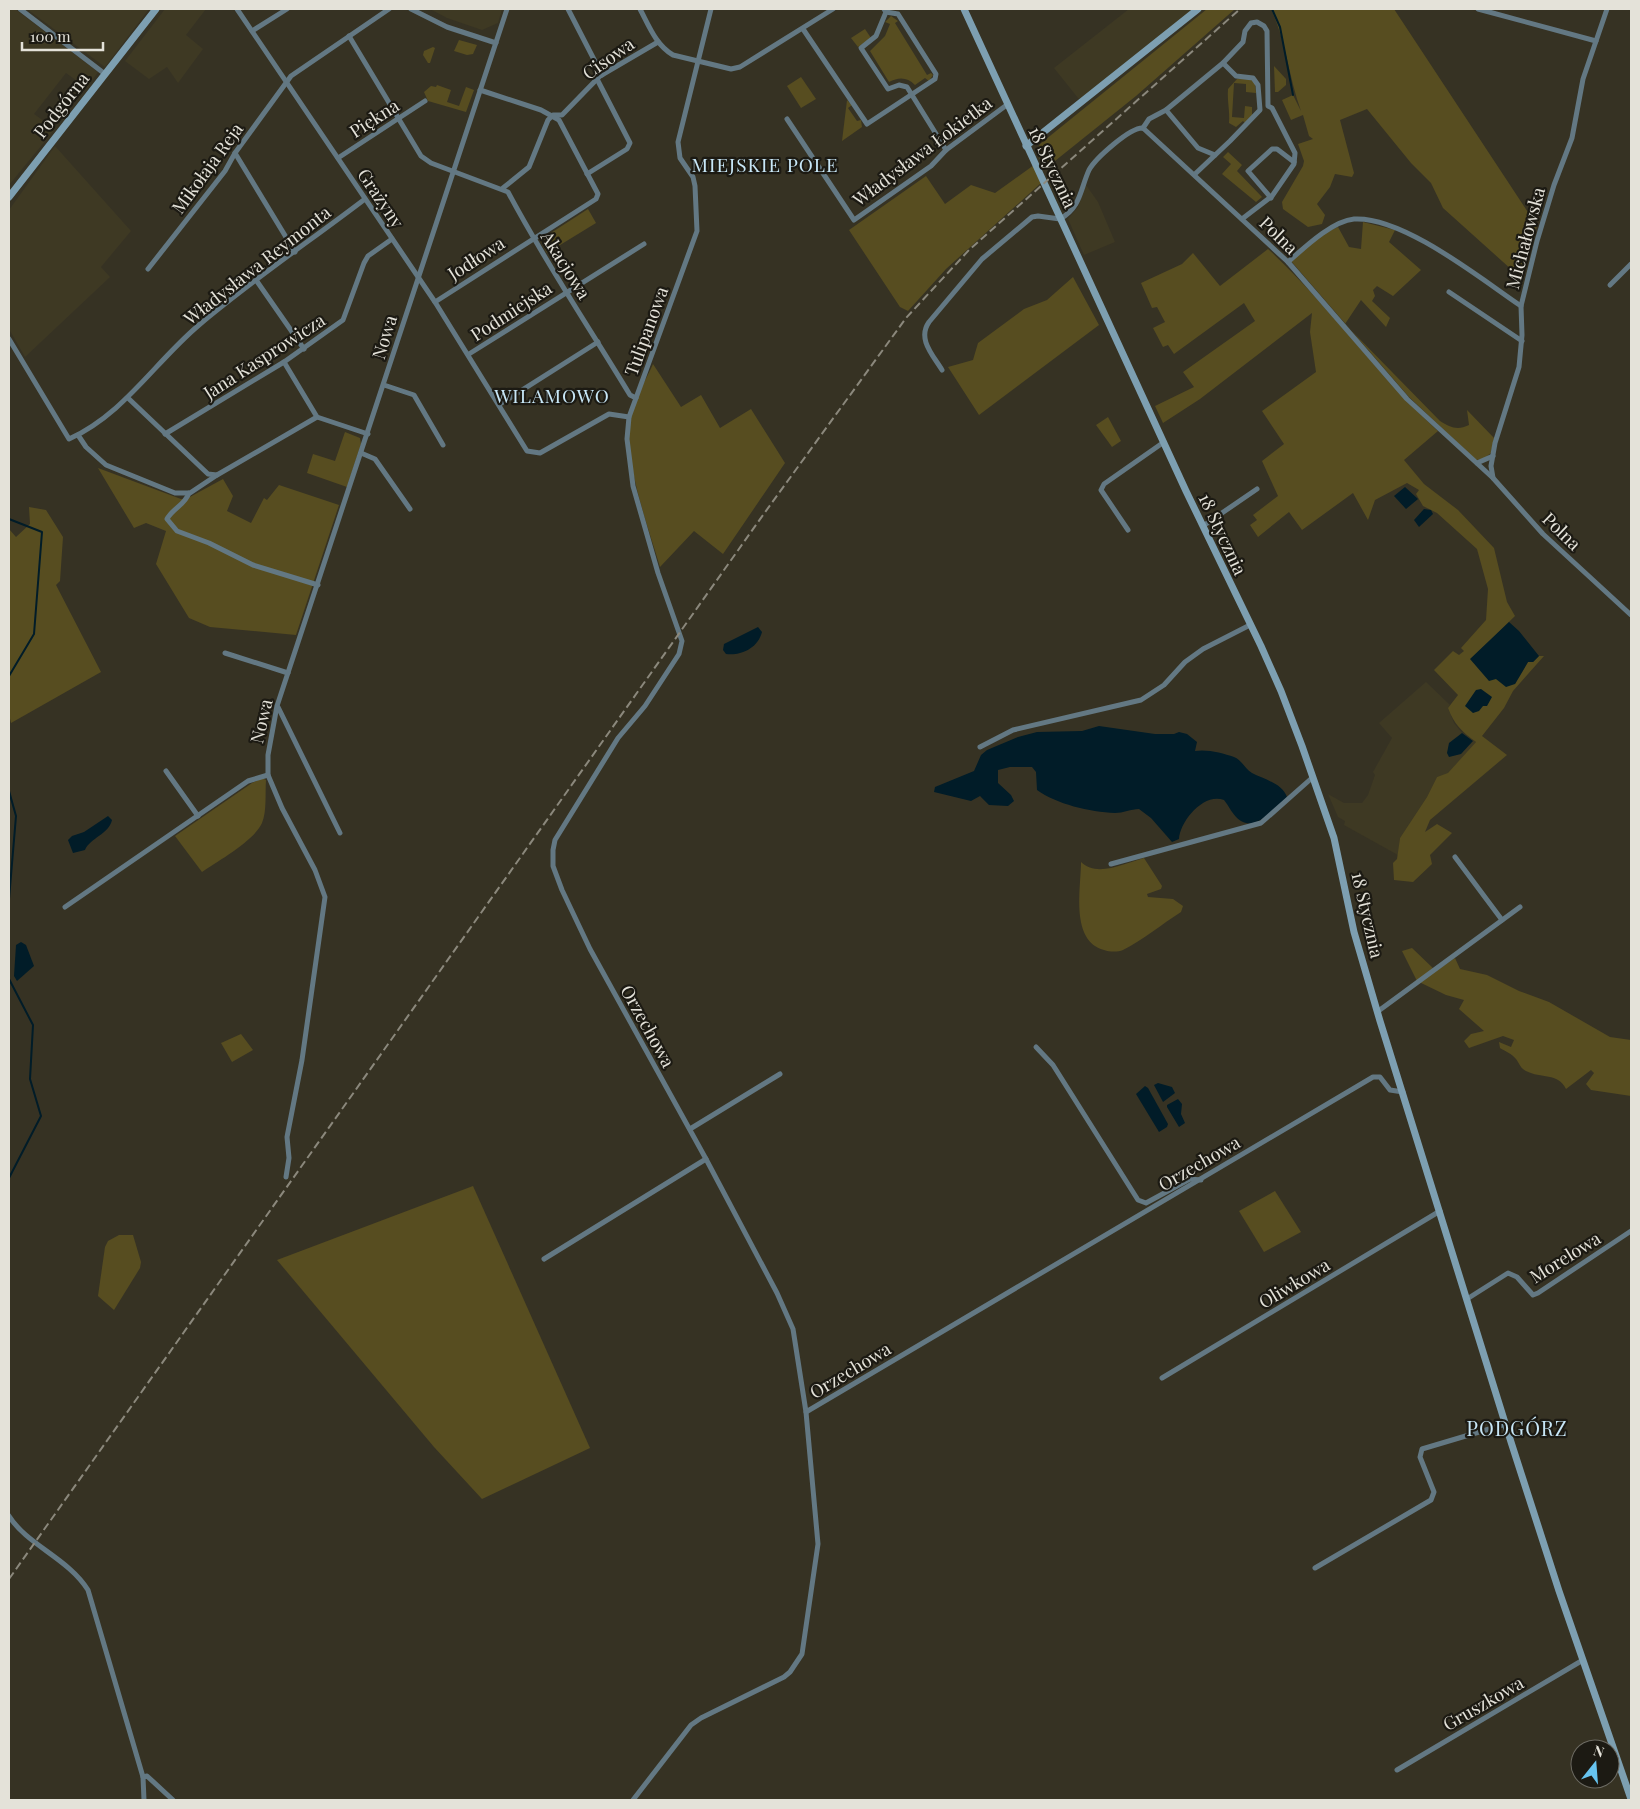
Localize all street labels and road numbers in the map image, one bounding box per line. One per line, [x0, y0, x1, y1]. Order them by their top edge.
street label: Cisowa [577, 31, 639, 85]
street label: Podgórna [28, 67, 94, 143]
street label: Władysława Łokietka [847, 91, 996, 212]
street label: Piękna [345, 93, 403, 143]
street label: Mikołaja Reja [166, 118, 248, 218]
street label: 18 Stycznia [1024, 122, 1082, 212]
street label: Grażyny [352, 164, 410, 232]
street label: Michałowska [1500, 184, 1550, 292]
street label: Władysława Reymonta [178, 200, 335, 331]
street label: Polna [1255, 211, 1304, 259]
street label: Akacjowa [535, 226, 596, 304]
street label: Jodłowa [442, 231, 509, 286]
street label: Podmiejska [466, 276, 556, 346]
street label: Tulipanowa [619, 283, 673, 379]
street label: Jana Kasprowicza [198, 308, 329, 405]
street label: Nowa [366, 312, 402, 362]
street label: 18 Stycznia [1194, 489, 1252, 579]
street label: Polna [1538, 507, 1587, 555]
street label: Nowa [244, 696, 278, 746]
street label: 18 Stycznia [1346, 870, 1390, 961]
street label: Orzechowa [615, 980, 681, 1072]
street label: Orzechowa [1154, 1130, 1244, 1196]
street label: Morelowa [1525, 1226, 1605, 1288]
street label: Oliwkowa [1254, 1252, 1334, 1314]
street label: Orzechowa [805, 1336, 895, 1404]
street label: Gruszkowa [1438, 1670, 1528, 1736]

